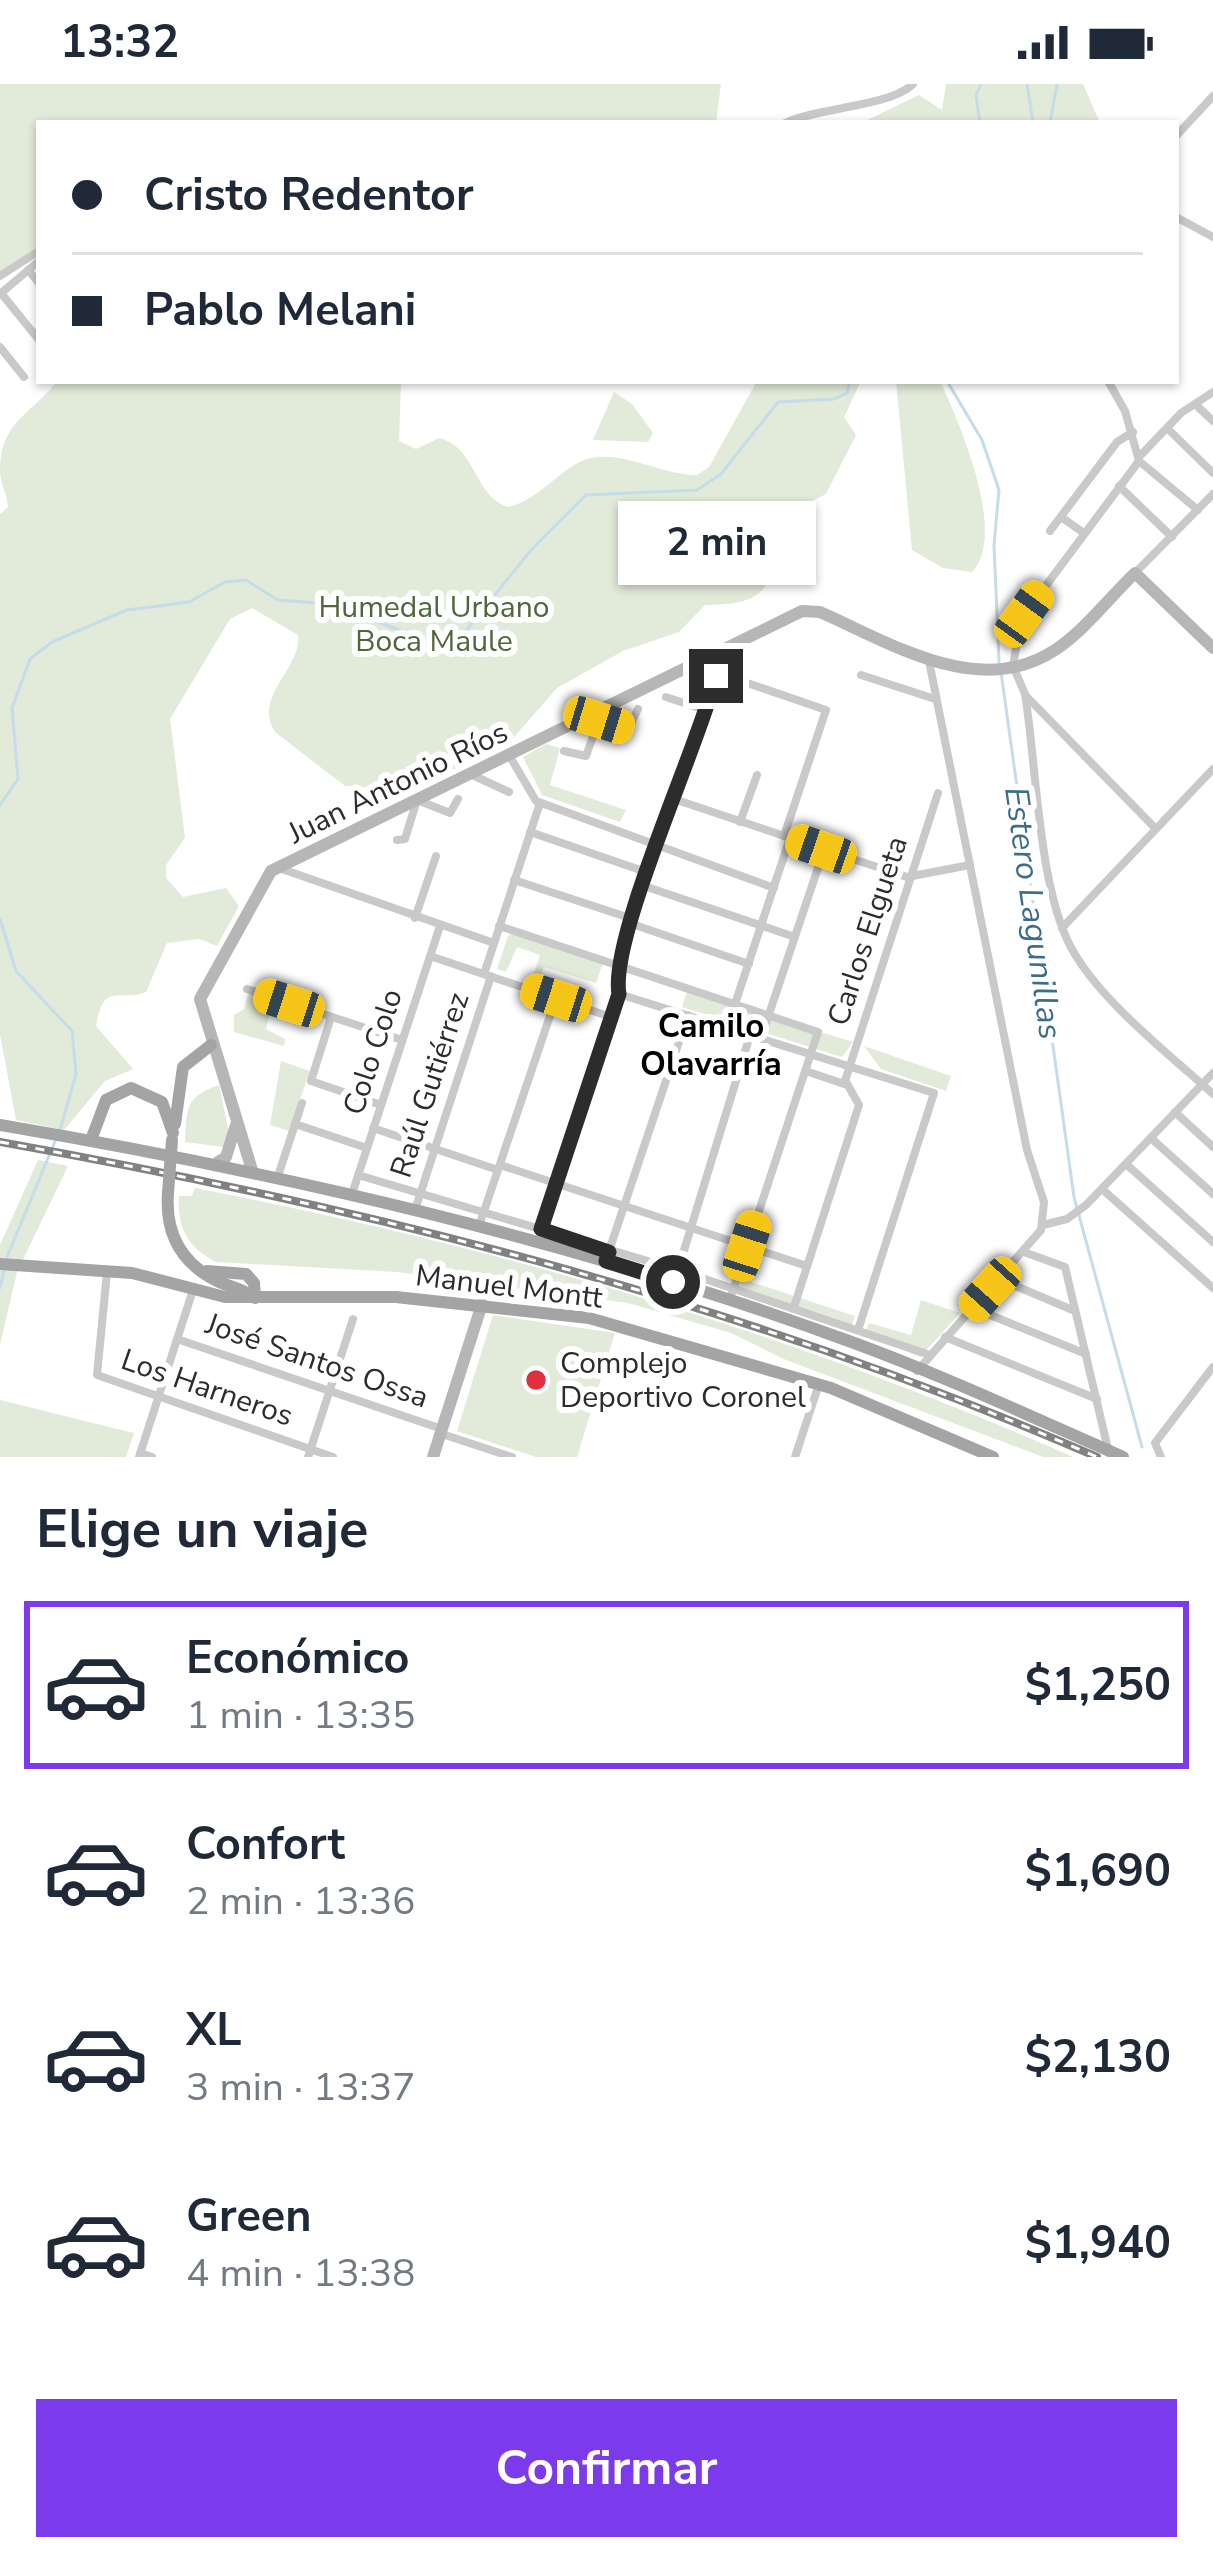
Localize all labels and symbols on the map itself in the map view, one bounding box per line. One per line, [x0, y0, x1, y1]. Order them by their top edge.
callout: 2 min [617, 502, 815, 586]
car [988, 574, 1060, 654]
park label: Humedal Urbano Boca Maule [319, 587, 549, 662]
route end [689, 649, 743, 703]
car [559, 692, 639, 748]
street label: Juan Antonio Ríos [280, 712, 515, 854]
water label: Estero Lagunillas [993, 784, 1073, 1042]
car [781, 820, 861, 878]
street label: Carlos Elgueta [818, 831, 918, 1031]
car [516, 970, 596, 1026]
car [249, 975, 329, 1031]
street label: Colo Colo [333, 984, 413, 1120]
street label: Raúl Gutiérrez [381, 987, 479, 1183]
district label: Camilo Olavarría [640, 1004, 782, 1087]
car [719, 1206, 775, 1286]
car [953, 1250, 1027, 1328]
street label: Manuel Montt [413, 1255, 605, 1319]
route start [646, 1255, 700, 1309]
street label: José Santos Ossa [199, 1303, 434, 1418]
street label: Los Harneros [116, 1339, 298, 1437]
place label: Complejo Deportivo Coronel [560, 1343, 806, 1418]
marker: Complejo Deportivo Coronel [523, 1367, 549, 1393]

